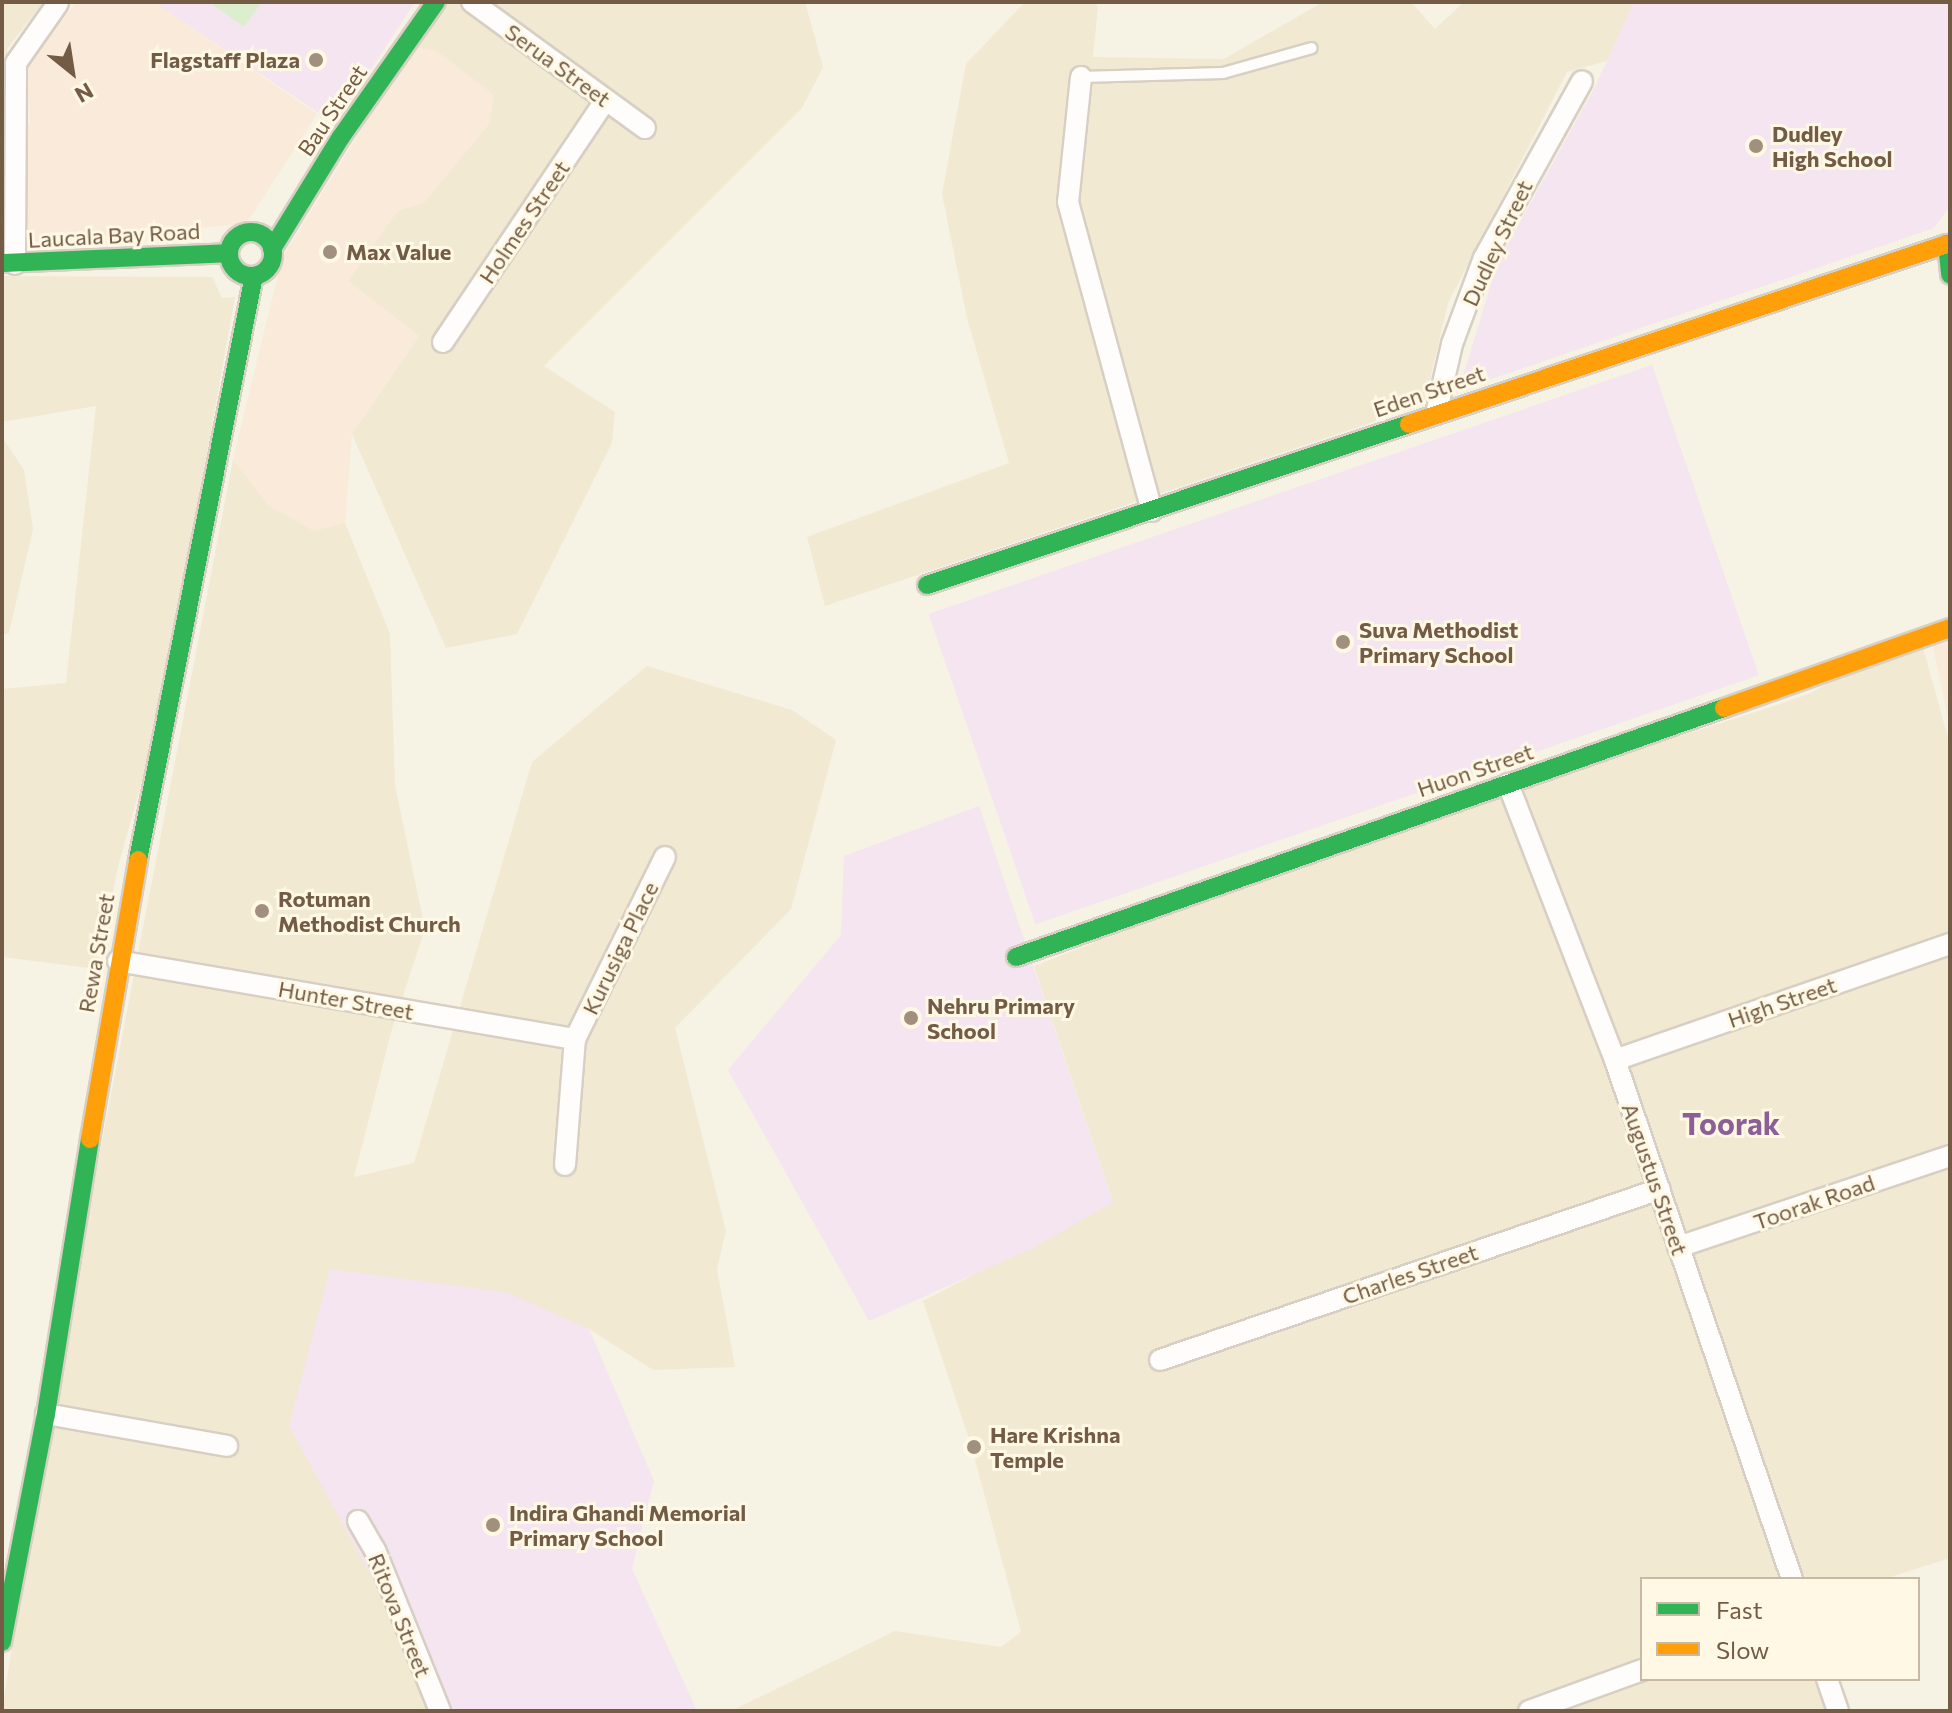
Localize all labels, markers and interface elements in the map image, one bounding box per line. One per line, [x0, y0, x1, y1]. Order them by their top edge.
street label: Serua Street [500, 18, 616, 112]
north arrow [32, 32, 112, 112]
place label: Flagstaff Plaza [150, 47, 300, 73]
marker: Flagstaff Plaza [307, 51, 325, 69]
street label: Bau Street [292, 59, 372, 161]
text: N [70, 77, 98, 109]
place label: Dudley High School [1772, 120, 1893, 172]
marker: Dudley High School [1747, 137, 1765, 155]
street label: Holmes Street [473, 156, 575, 288]
street label: Dudley Street [1456, 176, 1538, 310]
street label: Laucala Bay Road [27, 217, 201, 253]
place label: Max Value [346, 239, 451, 265]
marker: Max Value [321, 243, 339, 261]
street label: Eden Street [1370, 360, 1488, 422]
place label: Suva Methodist Primary School [1359, 616, 1518, 668]
marker: Suva Methodist Primary School [1334, 633, 1352, 651]
street label: Huon Street [1414, 738, 1536, 802]
street label: Kurusiga Place [576, 877, 664, 1019]
place label: Rotuman Methodist Church [278, 885, 461, 936]
street label: Rewa Street [73, 891, 119, 1015]
marker: Rotuman Methodist Church [253, 902, 271, 920]
street label: High Street [1724, 971, 1840, 1033]
street label: Hunter Street [276, 975, 416, 1025]
place label: Nehru Primary School [927, 992, 1075, 1044]
marker: Nehru Primary School [902, 1009, 920, 1027]
street label: Augustus Street [1617, 1099, 1693, 1259]
district label: Toorak [1682, 1105, 1780, 1141]
street label: Toorak Road [1750, 1169, 1878, 1235]
street label: Charles Street [1339, 1238, 1481, 1310]
place label: Hare Krishna Temple [990, 1421, 1121, 1472]
marker: Hare Krishna Temple [965, 1438, 983, 1456]
place label: Indira Ghandi Memorial Primary School [509, 1499, 746, 1550]
marker: Indira Ghandi Memorial Primary School [484, 1516, 502, 1534]
street label: Ritova Street [363, 1549, 437, 1681]
legend [1640, 1577, 1920, 1681]
text: Fast [1716, 1595, 1763, 1624]
text: Slow [1716, 1635, 1769, 1664]

